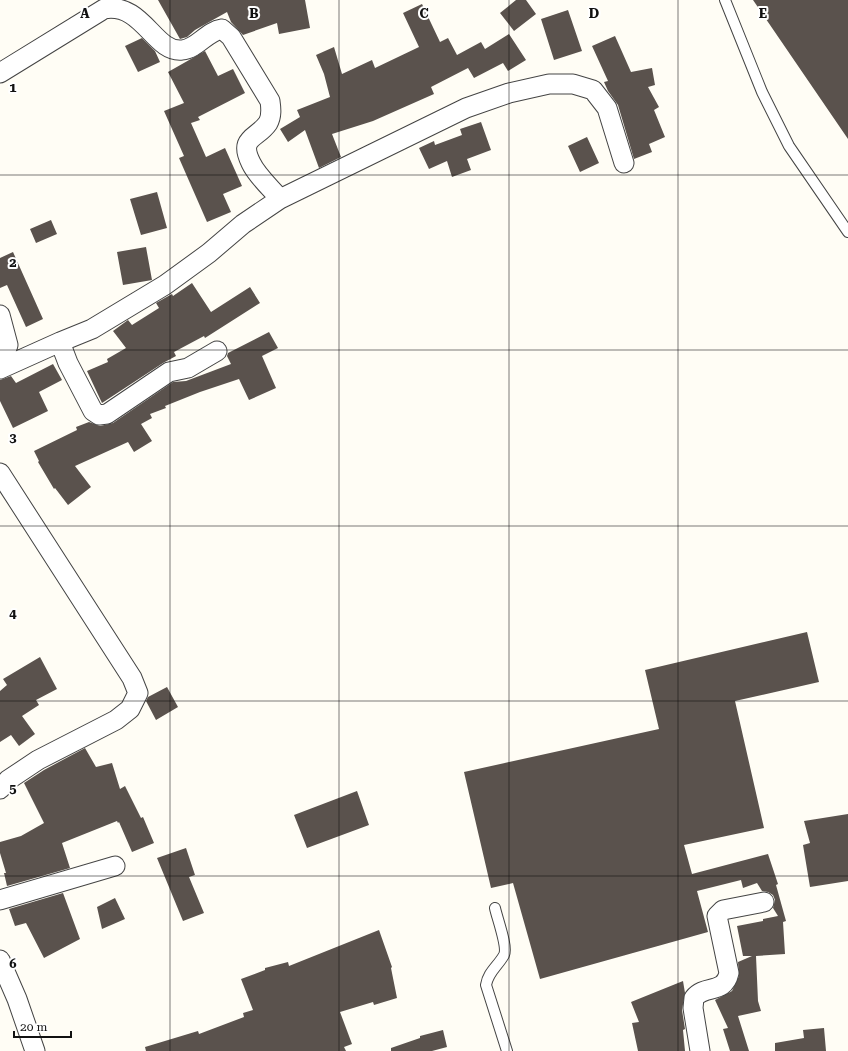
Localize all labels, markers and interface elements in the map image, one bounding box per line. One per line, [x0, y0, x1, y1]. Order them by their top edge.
text: A [80, 6, 90, 21]
text: B [249, 6, 259, 21]
text: C [419, 6, 429, 21]
text: D [589, 6, 599, 21]
text: E [759, 6, 767, 21]
text: 1 [9, 80, 17, 95]
text: 2 [9, 255, 17, 270]
text: 3 [9, 430, 17, 445]
text: 4 [9, 606, 17, 621]
text: 5 [9, 781, 17, 796]
text: 6 [9, 956, 17, 971]
scale bar [14, 1013, 71, 1039]
text: 20 m [20, 1020, 47, 1034]

